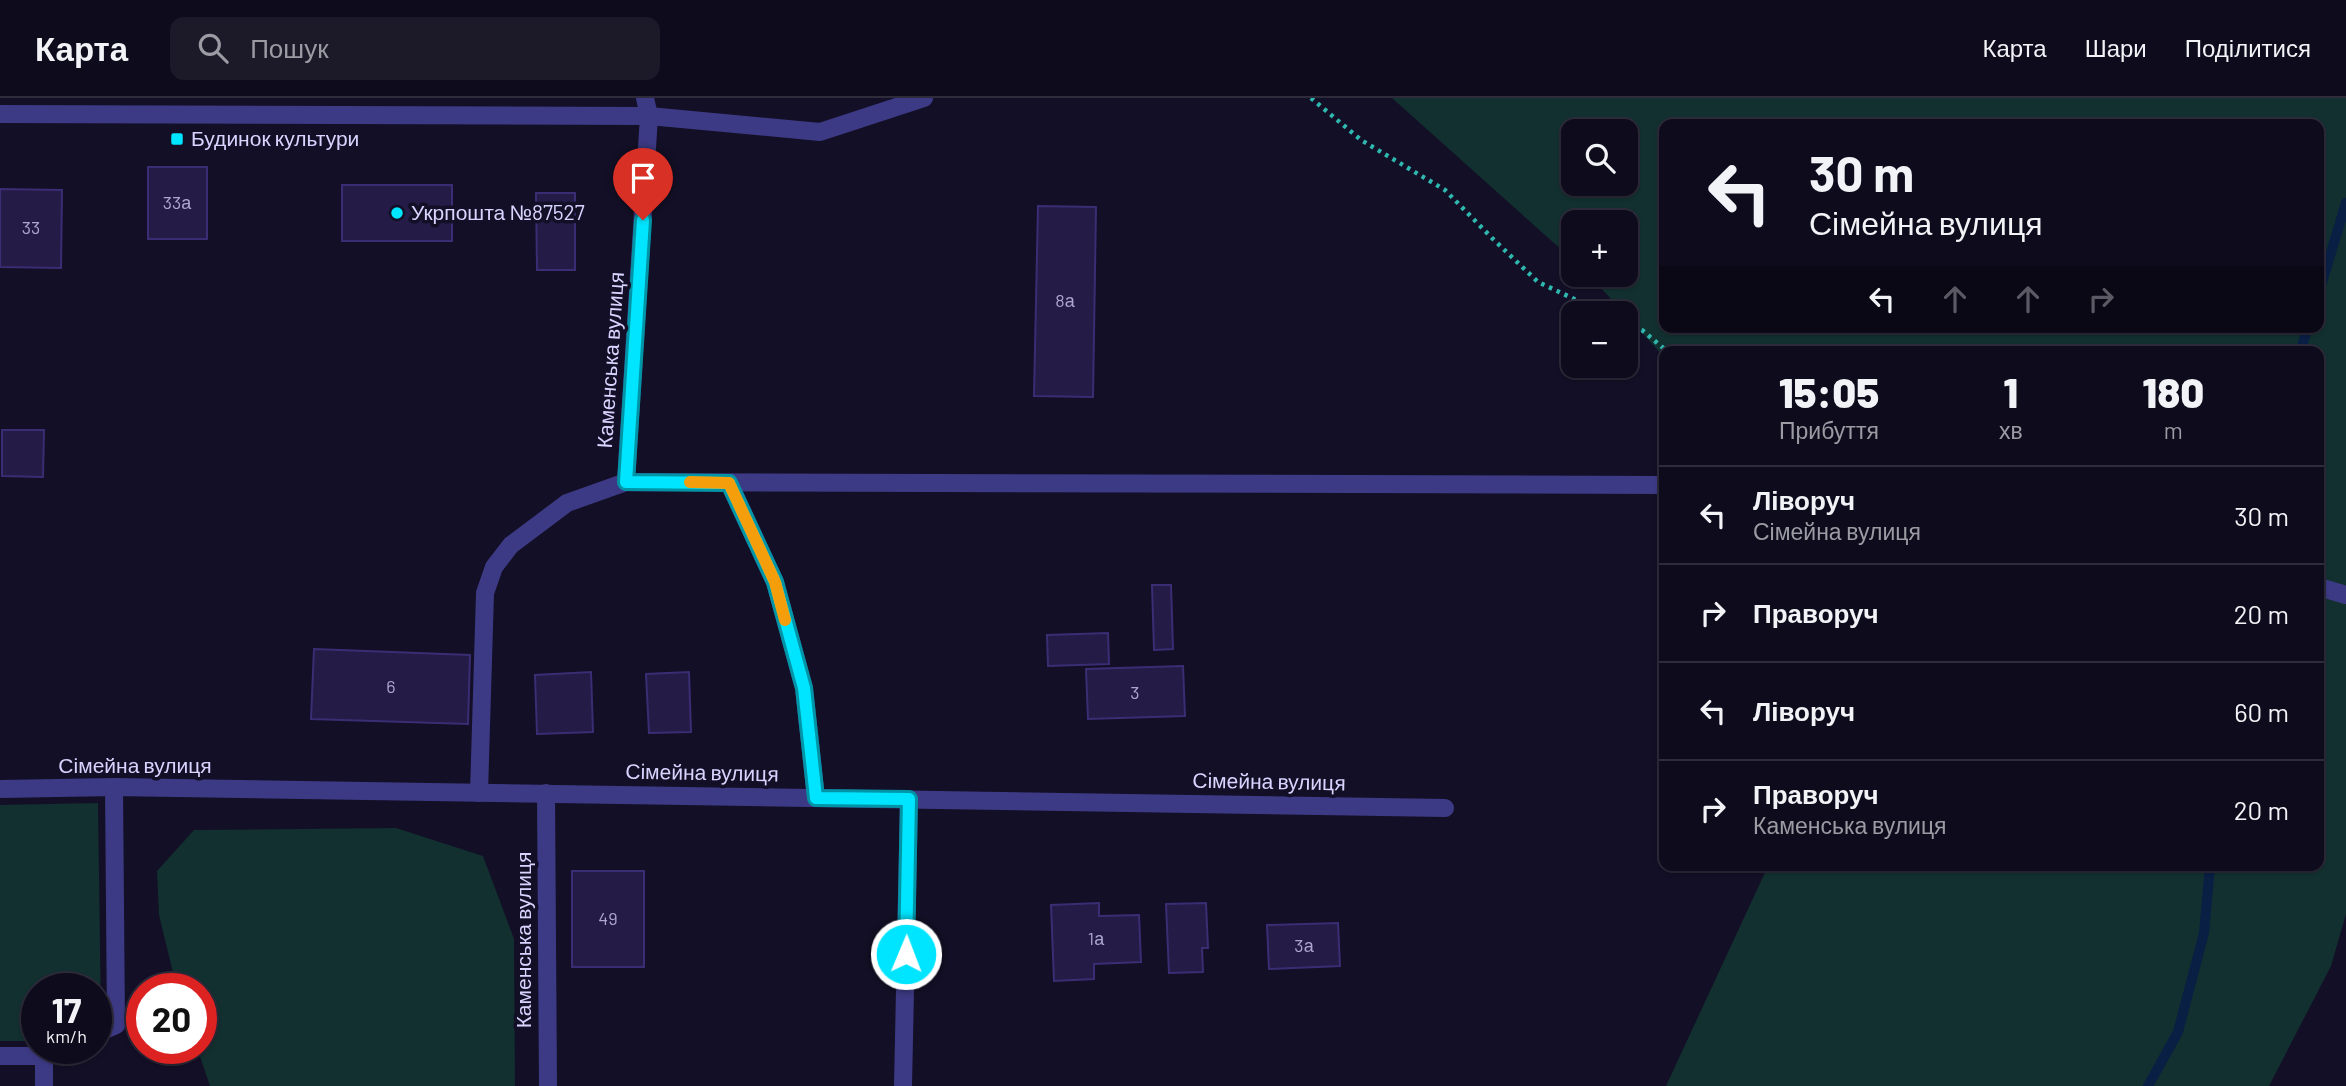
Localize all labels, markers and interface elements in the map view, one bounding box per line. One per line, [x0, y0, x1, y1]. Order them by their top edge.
search box [170, 17, 660, 80]
text: Карта [35, 28, 128, 68]
icon: search [194, 29, 232, 67]
text: Пошук [250, 32, 329, 63]
text: Карта [1982, 33, 2047, 62]
text: Шари [2085, 33, 2147, 62]
text: Поділитися [2185, 33, 2311, 62]
map controls [1561, 119, 1638, 378]
button: search [1561, 119, 1638, 196]
place label: Будинок культури [191, 125, 359, 150]
marker: Будинок культури [169, 131, 185, 147]
text: 30 m [1809, 143, 1914, 202]
icon: left [1694, 147, 1785, 238]
pin [613, 148, 673, 220]
icon: arrive [624, 159, 662, 197]
house number: 33а [163, 191, 192, 213]
place label: Укрпошта №87527 [411, 199, 585, 224]
text: Сімейна вулиця [1809, 203, 2043, 241]
marker: Укрпошта №87527 [389, 205, 405, 221]
button: + [1561, 210, 1638, 287]
house number: 33 [22, 216, 40, 238]
street label: Каменська вулиця [591, 271, 628, 449]
icon: left [1863, 280, 1901, 318]
icon: ahead [1936, 280, 1974, 318]
icon: ahead [2009, 280, 2047, 318]
icon: right [2082, 280, 2120, 318]
house number: 8а [1055, 289, 1076, 311]
button: − [1561, 301, 1638, 378]
text: 15:05 [1779, 366, 1879, 416]
text: 1 [2003, 366, 2018, 416]
text: 180 [2142, 366, 2204, 416]
text: Прибуття [1779, 416, 1879, 444]
text: хв [1999, 416, 2023, 444]
text: m [2164, 416, 2183, 444]
text: Ліворуч [1753, 484, 1855, 515]
icon: left [1694, 496, 1732, 534]
text: 30 m [2234, 500, 2289, 531]
text: Сімейна вулиця [1753, 517, 1921, 545]
icon: right [1694, 594, 1732, 632]
text: Праворуч [1753, 597, 1879, 628]
text: 20 m [2234, 598, 2289, 629]
house number: 6 [386, 675, 396, 697]
house number: 3 [1130, 681, 1140, 703]
icon: left [1694, 692, 1732, 730]
text: Ліворуч [1753, 695, 1855, 726]
text: 60 m [2234, 696, 2289, 727]
street label: Сімейна вулиця [58, 752, 212, 777]
street label: Сімейна вулиця [625, 758, 779, 785]
street label: Сімейна вулиця [1192, 767, 1346, 794]
text: Праворуч [1753, 778, 1879, 809]
icon: right [1694, 790, 1732, 828]
text: 20 m [2234, 794, 2289, 825]
text: Каменська вулиця [1753, 811, 1947, 839]
street label: Каменська вулиця [510, 852, 535, 1028]
house number: 49 [598, 907, 618, 929]
position arrow [869, 917, 943, 991]
house number: 1а [1088, 927, 1105, 949]
house number: 3а [1294, 934, 1315, 956]
speed limit sign: 20 [126, 973, 217, 1064]
text: 17 [52, 988, 81, 1030]
text: km/h [46, 1025, 87, 1047]

